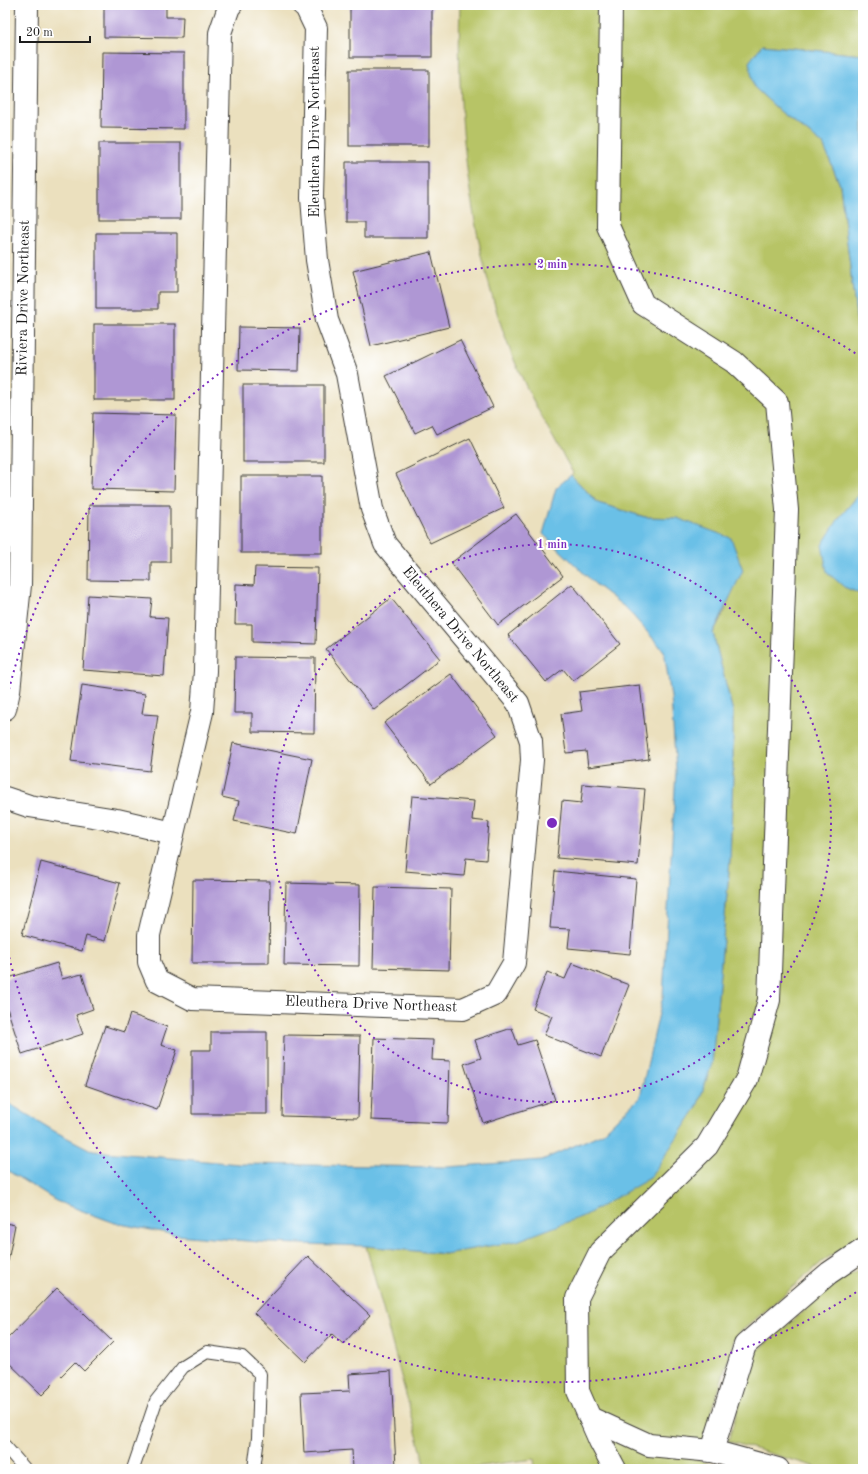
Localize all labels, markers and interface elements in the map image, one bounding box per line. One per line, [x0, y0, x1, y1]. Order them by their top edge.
scale bar [20, 18, 90, 44]
text: 20 m [26, 27, 53, 39]
street label: Eleuthera Drive Northeast [308, 46, 323, 218]
street label: Riviera Drive Northeast [15, 220, 33, 376]
text: 2 min [537, 259, 567, 271]
text: 1 min [537, 539, 567, 551]
street label: Eleuthera Drive Northeast [399, 564, 521, 706]
centre of rings [545, 816, 559, 830]
street label: Eleuthera Drive Northeast [285, 994, 457, 1016]

